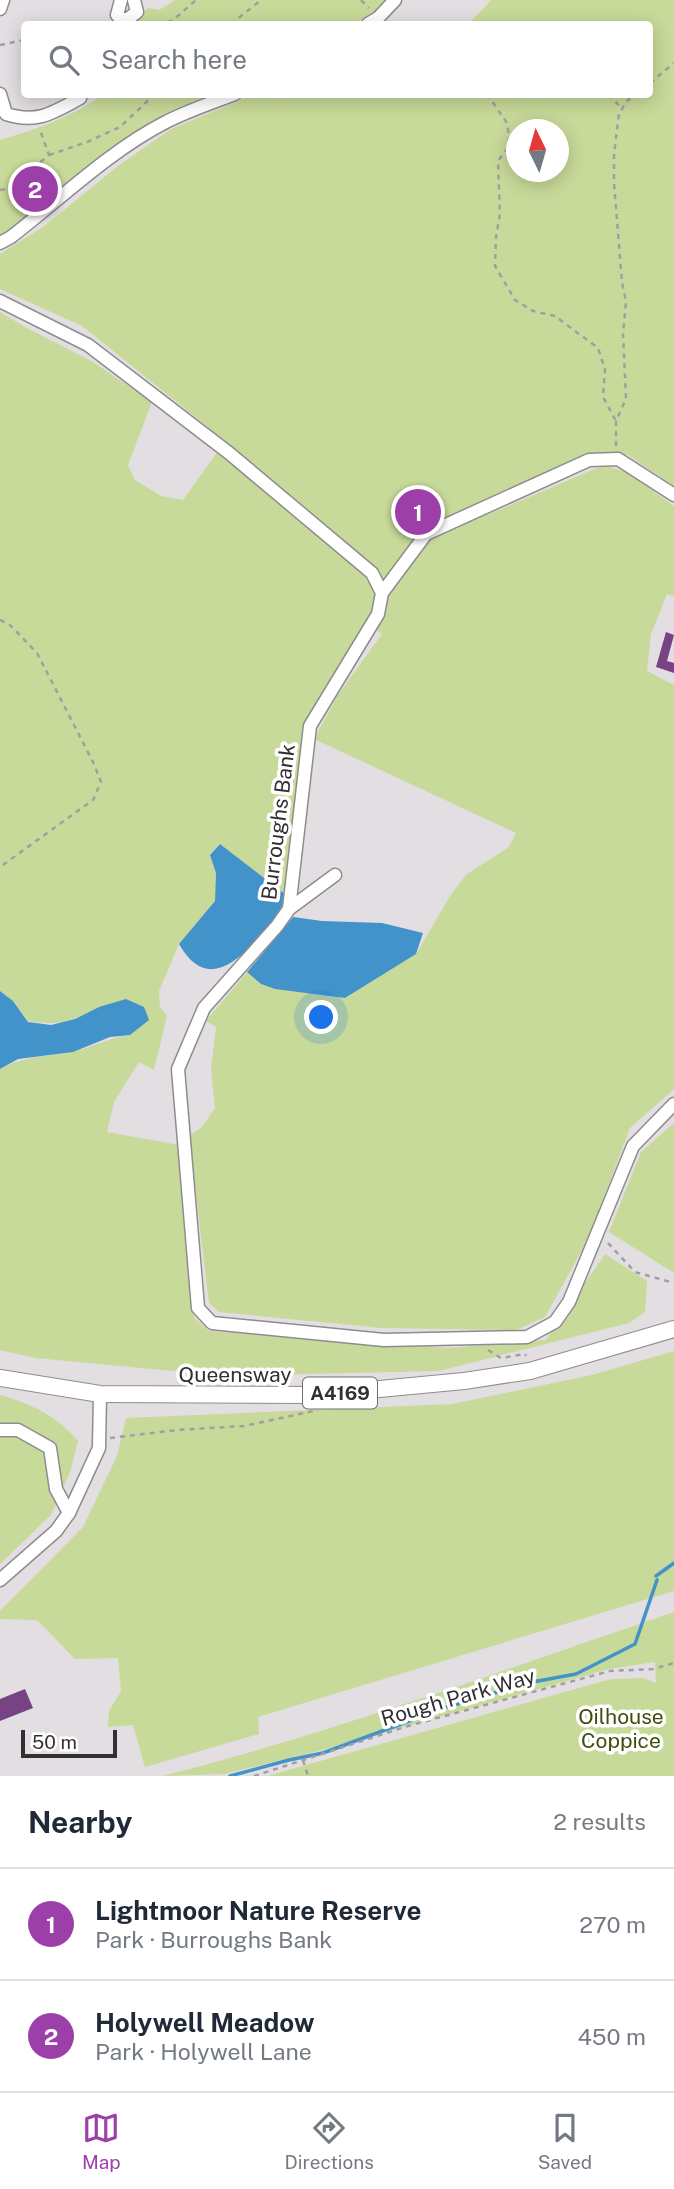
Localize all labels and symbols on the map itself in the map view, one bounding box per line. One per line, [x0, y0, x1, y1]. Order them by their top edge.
north arrow [506, 119, 569, 182]
pin: 2 [12, 163, 58, 215]
pin: 1 [395, 486, 441, 538]
street label: Burroughs Bank [256, 742, 300, 901]
your location [304, 1000, 338, 1034]
street label: Queensway [179, 1362, 291, 1387]
road number: A4169 [303, 1378, 377, 1408]
street label: Rough Park Way [378, 1663, 538, 1731]
park label: Oilhouse Coppice [578, 1704, 664, 1753]
scale bar [21, 1727, 117, 1759]

